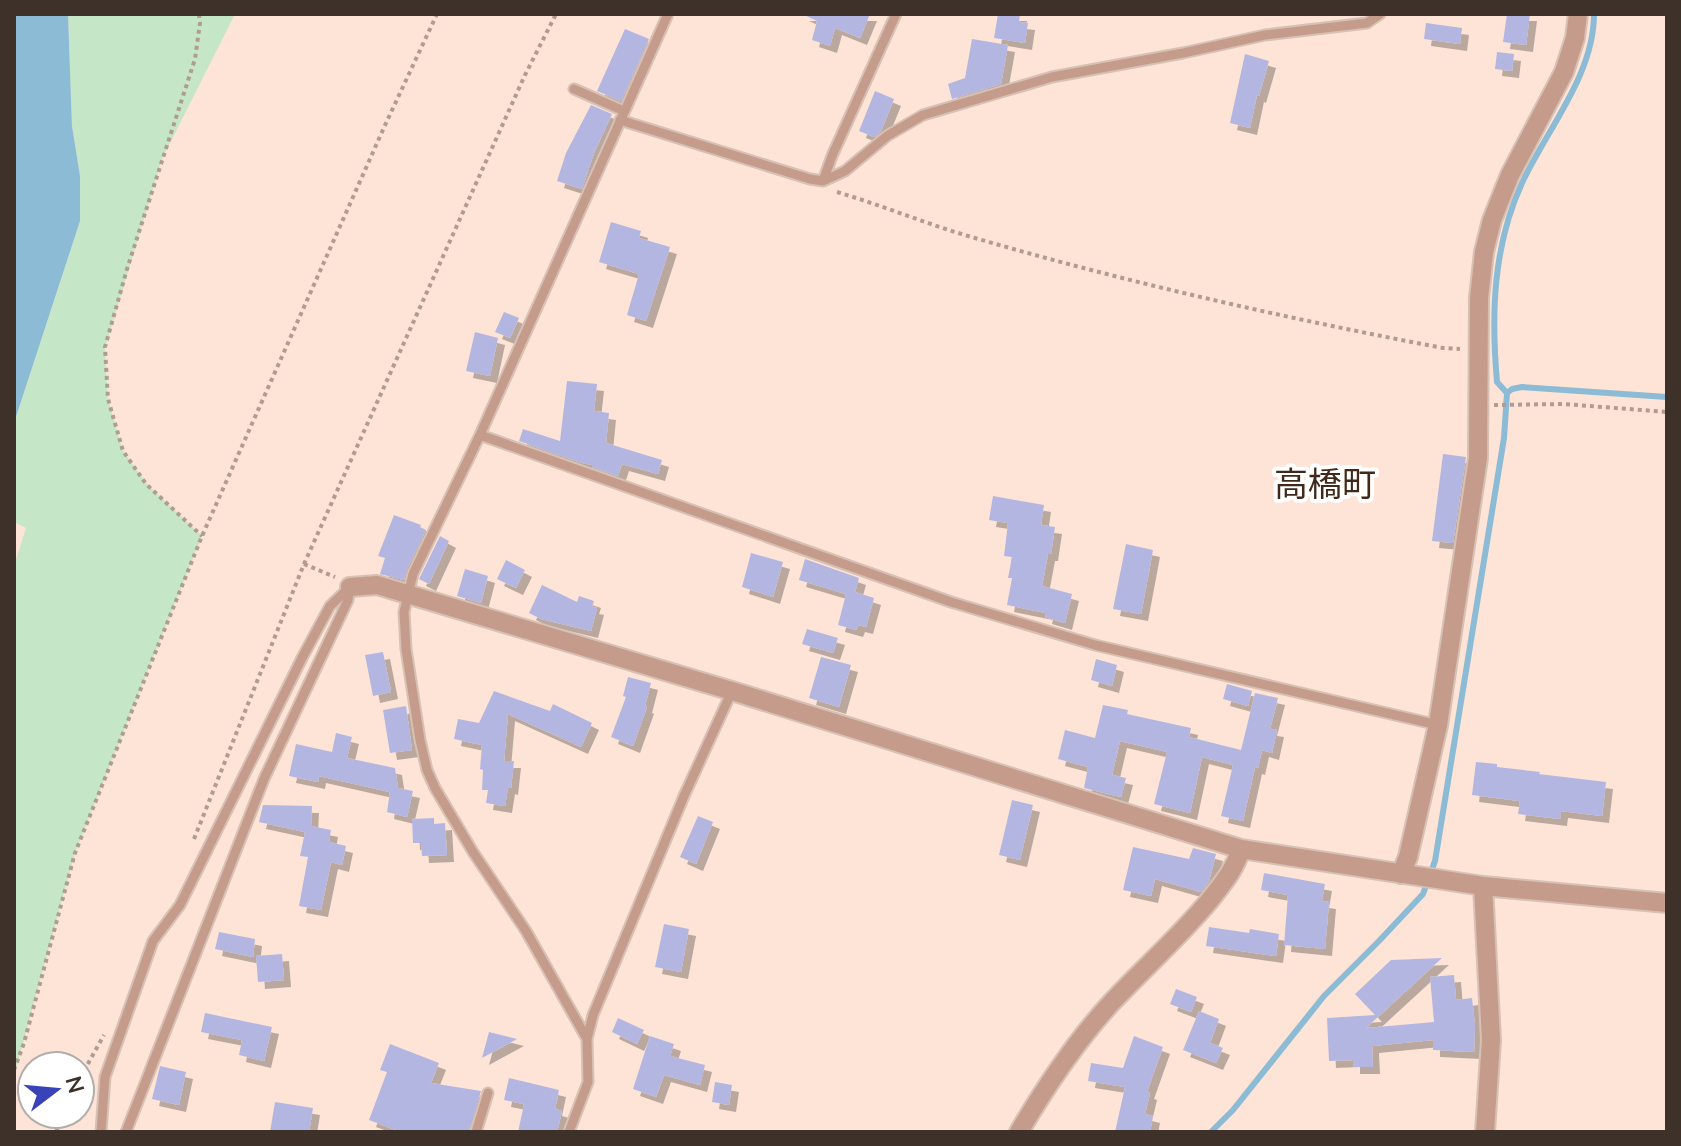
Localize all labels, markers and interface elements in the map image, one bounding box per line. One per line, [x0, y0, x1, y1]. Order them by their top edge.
district label: 高橋町 [1274, 462, 1376, 505]
north arrow [16, 1050, 96, 1130]
text: N [59, 1073, 91, 1096]

